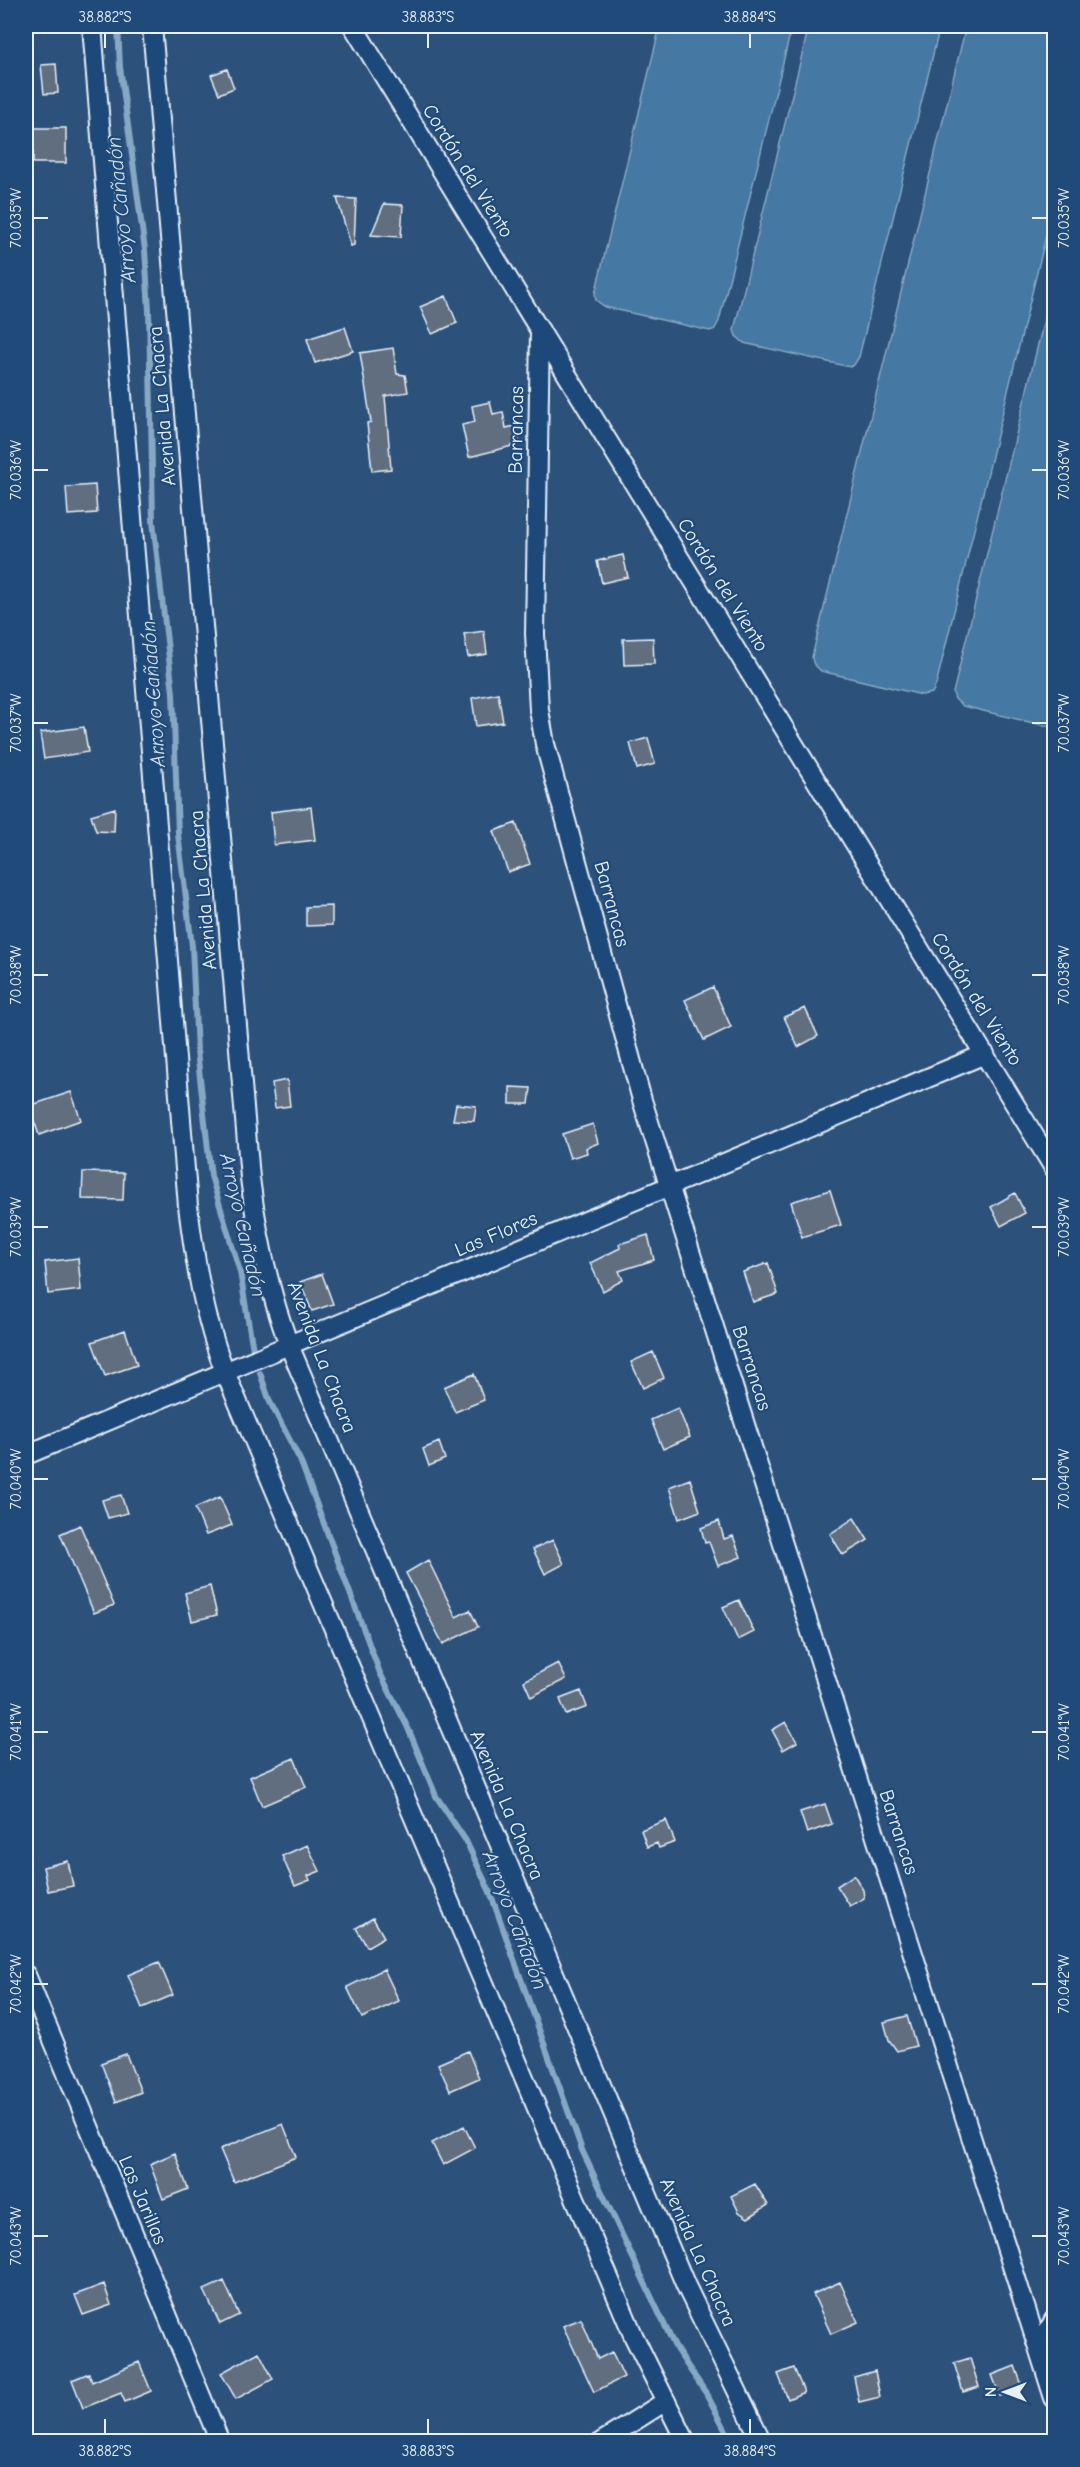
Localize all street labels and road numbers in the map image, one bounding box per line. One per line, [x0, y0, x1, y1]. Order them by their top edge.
street label: Cordón del Viento [418, 100, 518, 242]
street label: Avenida La Chacra [144, 325, 180, 487]
street label: Barrancas [504, 386, 528, 474]
street label: Cordón del Viento [673, 514, 773, 656]
street label: Avenida La Chacra [185, 809, 221, 971]
street label: Barrancas [590, 859, 634, 949]
street label: Cordón del Viento [927, 928, 1027, 1070]
street label: Las Flores [451, 1206, 541, 1262]
street label: Avenida La Chacra [283, 1278, 361, 1436]
street label: Barrancas [727, 1323, 777, 1413]
street label: Avenida La Chacra [465, 1727, 549, 1883]
street label: Barrancas [874, 1787, 924, 1877]
street label: Las Jarillas [114, 2152, 172, 2248]
street label: Avenida La Chacra [655, 2174, 741, 2330]

